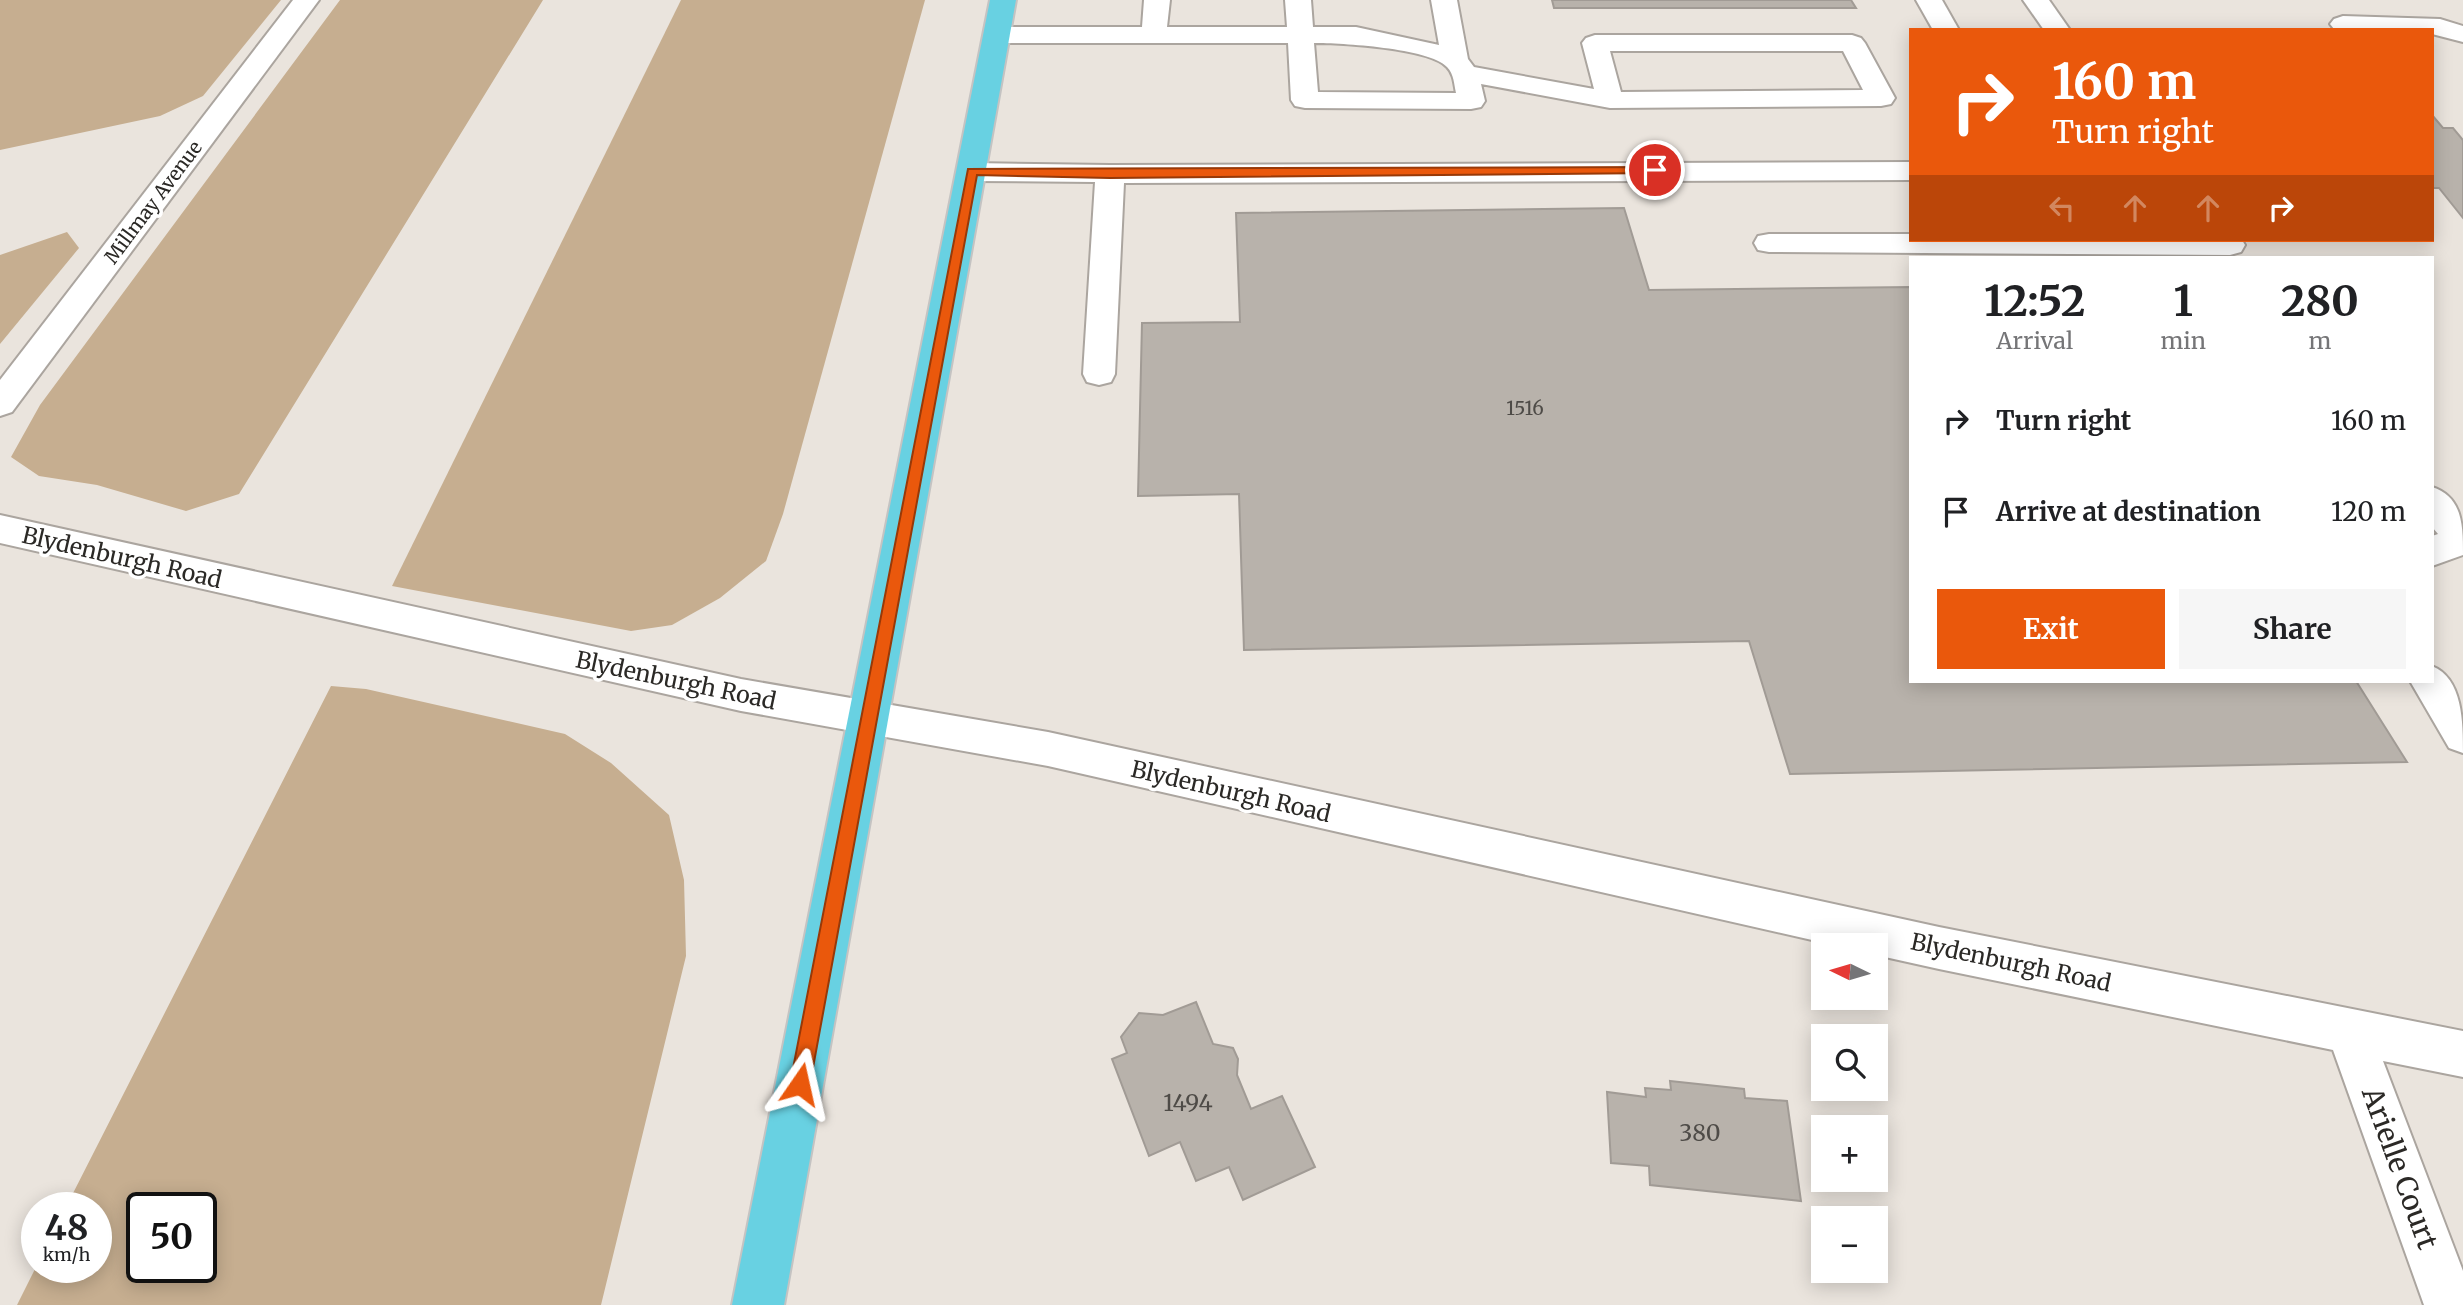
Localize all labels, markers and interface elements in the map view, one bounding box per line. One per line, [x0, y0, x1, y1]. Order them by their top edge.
text: 160 m [2052, 51, 2196, 112]
icon: right [1937, 56, 2028, 147]
text: Turn right [2052, 112, 2214, 152]
street label: Millmay Avenue [99, 136, 207, 268]
pin [1625, 140, 1685, 200]
icon: arrive [1636, 151, 1674, 189]
icon: left [2043, 189, 2081, 227]
icon: ahead [2116, 189, 2154, 227]
icon: ahead [2189, 189, 2227, 227]
icon: right [2262, 189, 2300, 227]
text: 12:52 [1984, 275, 2085, 327]
text: 1 [2173, 275, 2193, 327]
text: 280 [2281, 275, 2359, 327]
text: Arrival [1996, 326, 2073, 355]
text: min [2160, 326, 2206, 355]
text: m [2309, 326, 2331, 355]
house number: 1516 [1506, 396, 1544, 420]
icon: right [1937, 402, 1975, 440]
text: Turn right [1996, 404, 2131, 437]
text: 160 m [2331, 404, 2406, 437]
icon: arrive [1937, 493, 1975, 531]
text: Arrive at destination [1996, 495, 2261, 528]
text: 120 m [2331, 495, 2406, 528]
street label: Blydenburgh Road [19, 520, 225, 594]
button: Exit [1937, 589, 2165, 669]
button: Share [2179, 589, 2406, 669]
street label: Blydenburgh Road [573, 645, 779, 715]
street label: Blydenburgh Road [1128, 754, 1334, 828]
street label: Blydenburgh Road [1908, 927, 2114, 997]
north arrow [1811, 933, 1888, 1010]
map controls [1811, 933, 1888, 1283]
button: search [1811, 1024, 1888, 1101]
position arrow [763, 1047, 837, 1121]
street label: Arielle Court [2354, 1081, 2446, 1254]
house number: 1494 [1163, 1088, 1213, 1117]
button: + [1811, 1115, 1888, 1192]
house number: 380 [1679, 1118, 1721, 1147]
speed limit sign: 50 [126, 1192, 217, 1283]
text: 48 [45, 1206, 88, 1250]
button: − [1811, 1206, 1888, 1283]
text: km/h [43, 1243, 90, 1266]

